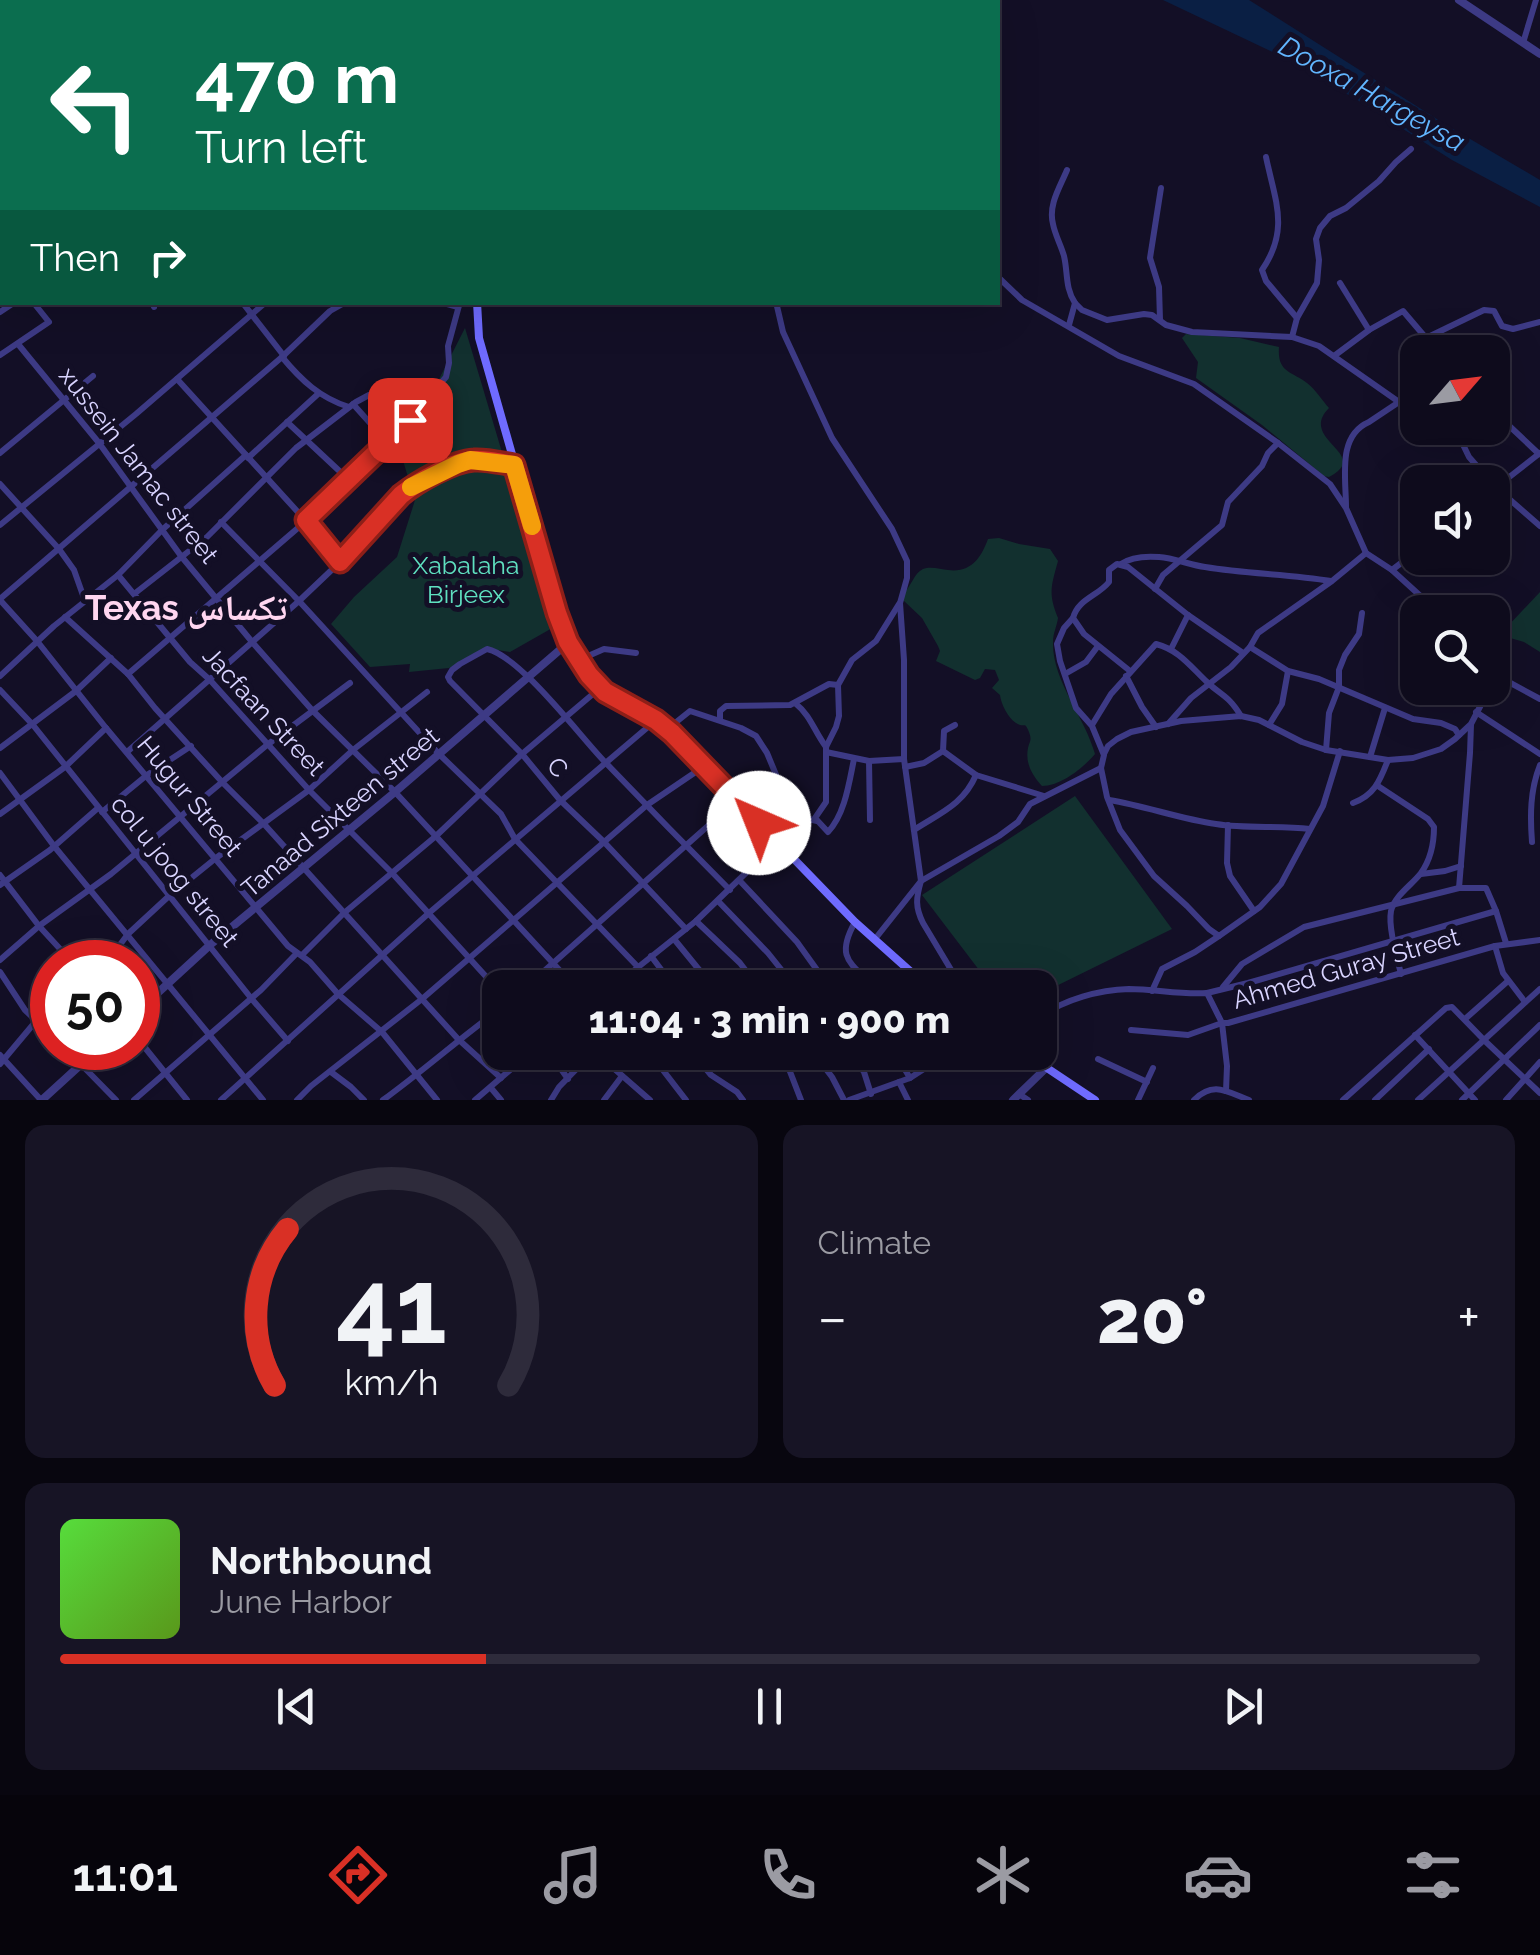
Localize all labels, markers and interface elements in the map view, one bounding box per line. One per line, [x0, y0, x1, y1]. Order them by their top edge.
water label: Dooxa Hargeysa [1273, 29, 1471, 159]
text: 470 m [195, 37, 399, 119]
icon: left [30, 40, 160, 170]
text: Turn left [195, 121, 367, 174]
icon: right [140, 230, 195, 285]
text: Then [30, 235, 120, 280]
north arrow [1400, 335, 1510, 445]
map controls [1400, 335, 1510, 705]
street label: xussein Jamac street [53, 361, 225, 570]
pin [368, 378, 453, 463]
icon: arrive [383, 393, 438, 448]
button: sound [1400, 465, 1510, 575]
park label: Xabalaha Birjeex [413, 550, 520, 609]
district label: Texas تكساس [85, 587, 288, 629]
button: search [1400, 595, 1510, 705]
street label: Jacfaan Street [197, 640, 332, 782]
street label: Tanaad Sixteen street [235, 720, 445, 903]
street label: Hugur Street [131, 730, 249, 863]
street label: C [541, 751, 575, 783]
position arrow [707, 771, 811, 875]
street label: col u joog street [105, 789, 245, 953]
street label: Ahmed Guray Street [1229, 921, 1463, 1015]
speed limit sign: 50 [30, 940, 160, 1070]
text: 11:04 · 3 min · 900 m [589, 997, 950, 1042]
text: Climate [818, 1224, 931, 1261]
text: 41 [336, 1245, 447, 1367]
text: 20° [1097, 1272, 1207, 1361]
text: − [818, 1285, 847, 1350]
text: + [1457, 1285, 1480, 1350]
text: km/h [344, 1361, 438, 1403]
text: Northbound [210, 1538, 432, 1583]
text: June Harbor [210, 1583, 392, 1620]
icon: previous [269, 1679, 324, 1734]
icon: pause [742, 1679, 797, 1734]
icon: next [1216, 1679, 1271, 1734]
icon: directions [323, 1840, 393, 1910]
icon: music [538, 1840, 608, 1910]
icon: phone [753, 1840, 823, 1910]
icon: climate [968, 1840, 1038, 1910]
icon: car [1183, 1840, 1253, 1910]
icon: filters [1398, 1840, 1468, 1910]
text: 11:01 [72, 1849, 178, 1902]

